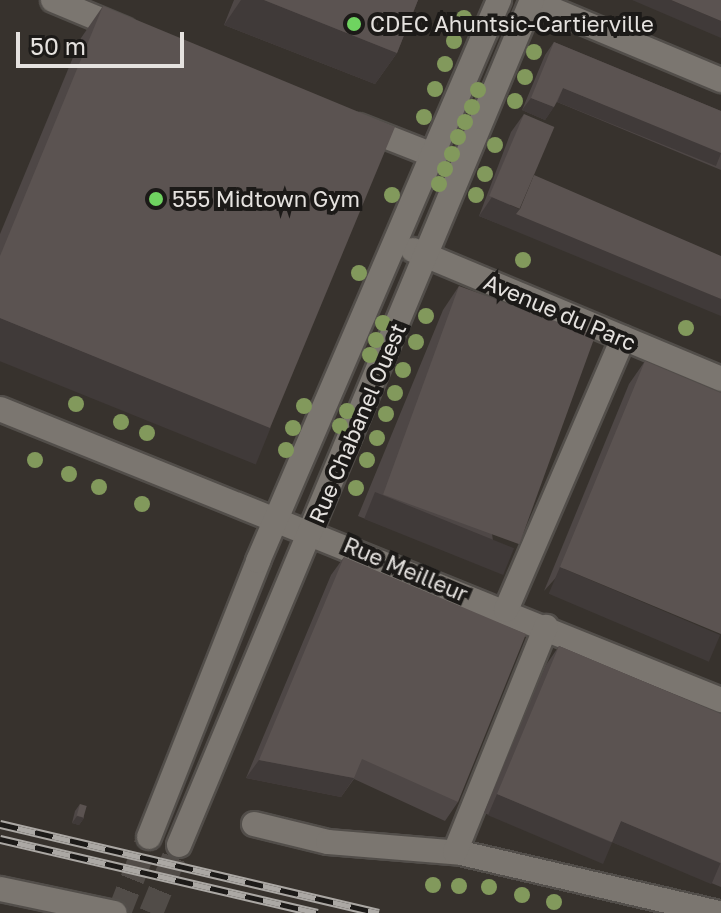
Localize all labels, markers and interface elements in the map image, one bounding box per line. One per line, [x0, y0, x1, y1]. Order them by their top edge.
place label: CDEC Ahuntsic-Cartierville [370, 11, 654, 37]
marker: CDEC Ahuntsic-Cartierville [345, 15, 363, 33]
scale bar [20, 16, 188, 66]
text: 50 m [30, 31, 86, 60]
place label: 555 Midtown Gym [172, 186, 360, 212]
marker: 555 Midtown Gym [147, 190, 165, 208]
street label: Avenue du Parc [480, 268, 640, 356]
street label: Rue Chabanel Ouest [303, 319, 411, 527]
street label: Rue Meilleur [340, 531, 472, 607]

